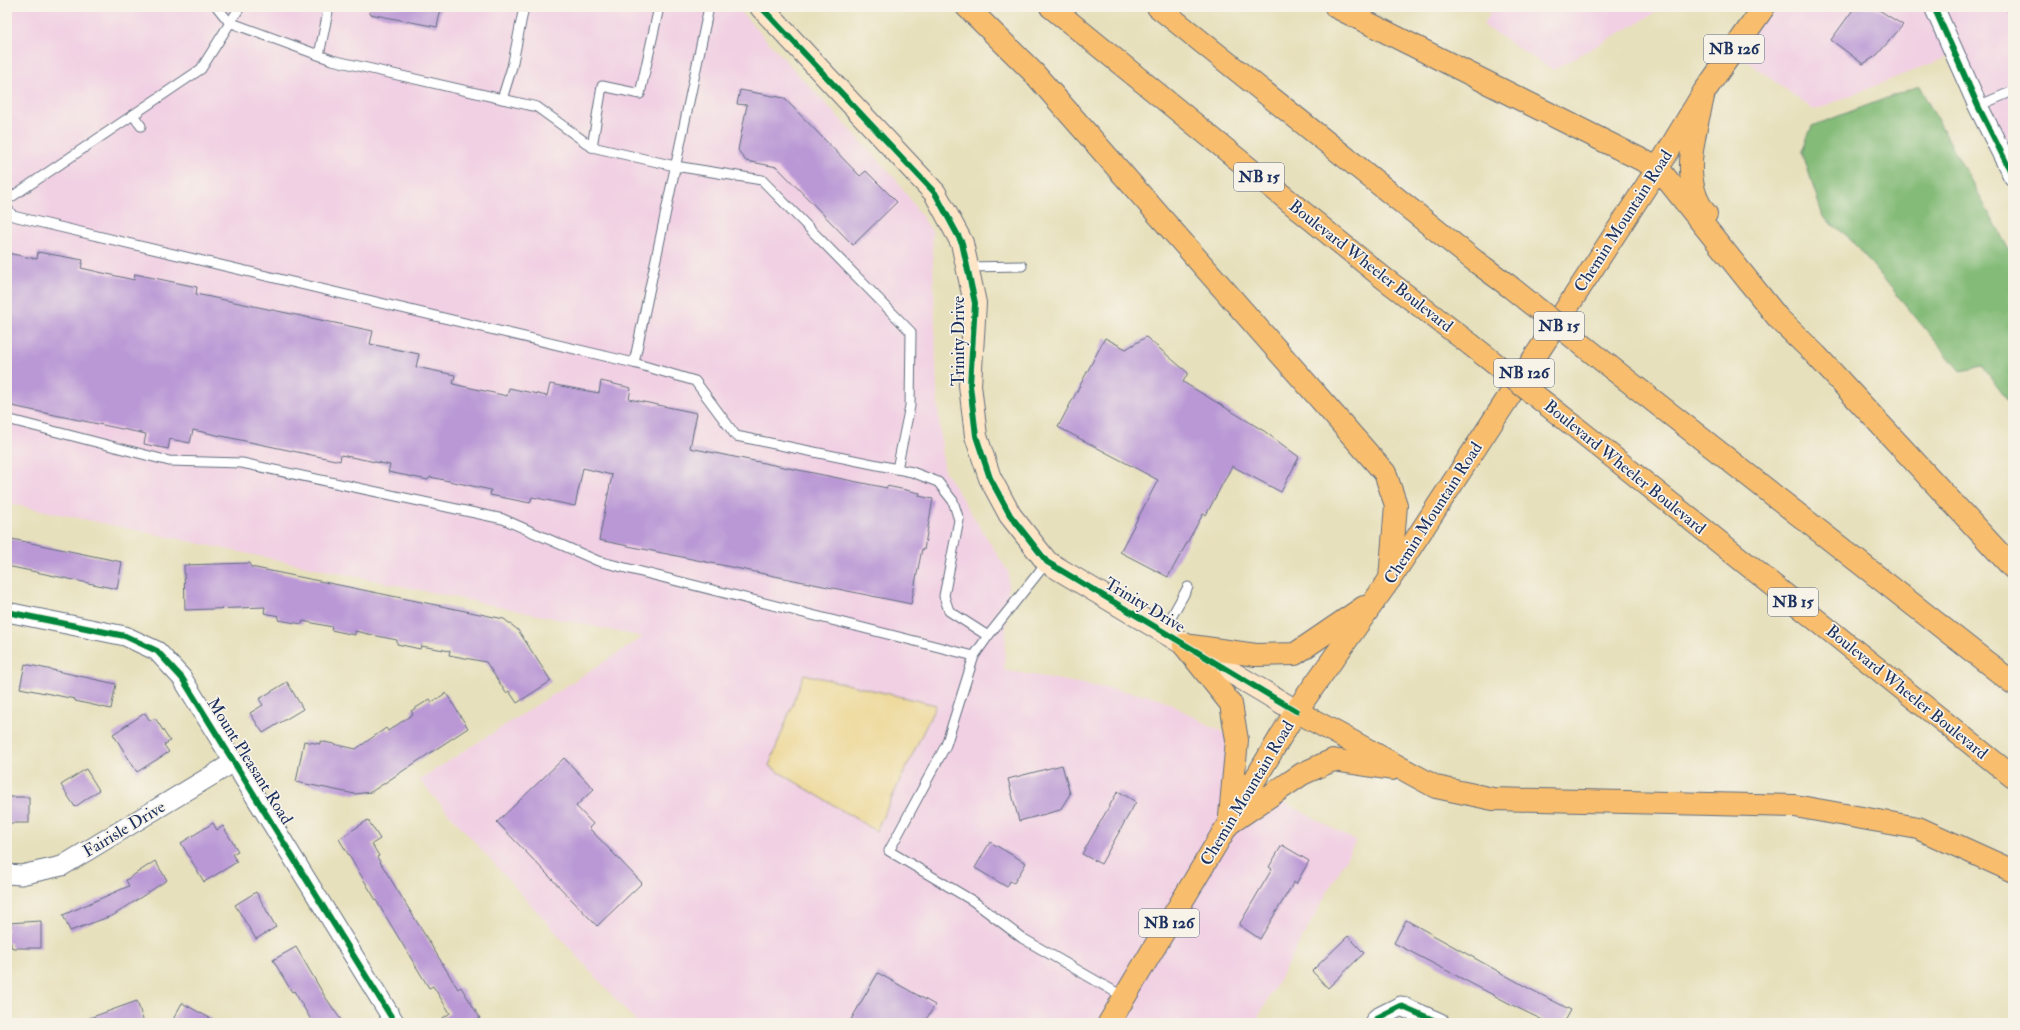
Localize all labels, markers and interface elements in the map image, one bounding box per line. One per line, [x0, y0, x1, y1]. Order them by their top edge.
road number: NB 126 [1704, 35, 1764, 63]
street label: Chemin Mountain Road [1569, 145, 1677, 296]
road number: NB 15 [1234, 163, 1284, 191]
street label: Boulevard Wheeler Boulevard [1285, 195, 1458, 337]
street label: Trinity Drive [948, 296, 970, 386]
road number: NB 15 [1534, 312, 1584, 340]
road number: NB 126 [1494, 359, 1554, 387]
street label: Boulevard Wheeler Boulevard [1540, 395, 1711, 539]
street label: Chemin Mountain Road [1379, 437, 1487, 588]
street label: Trinity Drive [1100, 573, 1189, 638]
road number: NB 15 [1768, 588, 1818, 616]
street label: Boulevard Wheeler Boulevard [1822, 620, 1993, 764]
street label: Mount Pleasant Road [203, 694, 298, 829]
street label: Chemin Mountain Road [1195, 716, 1299, 869]
street label: Fairisle Drive [79, 796, 169, 862]
road number: NB 126 [1139, 909, 1199, 937]

